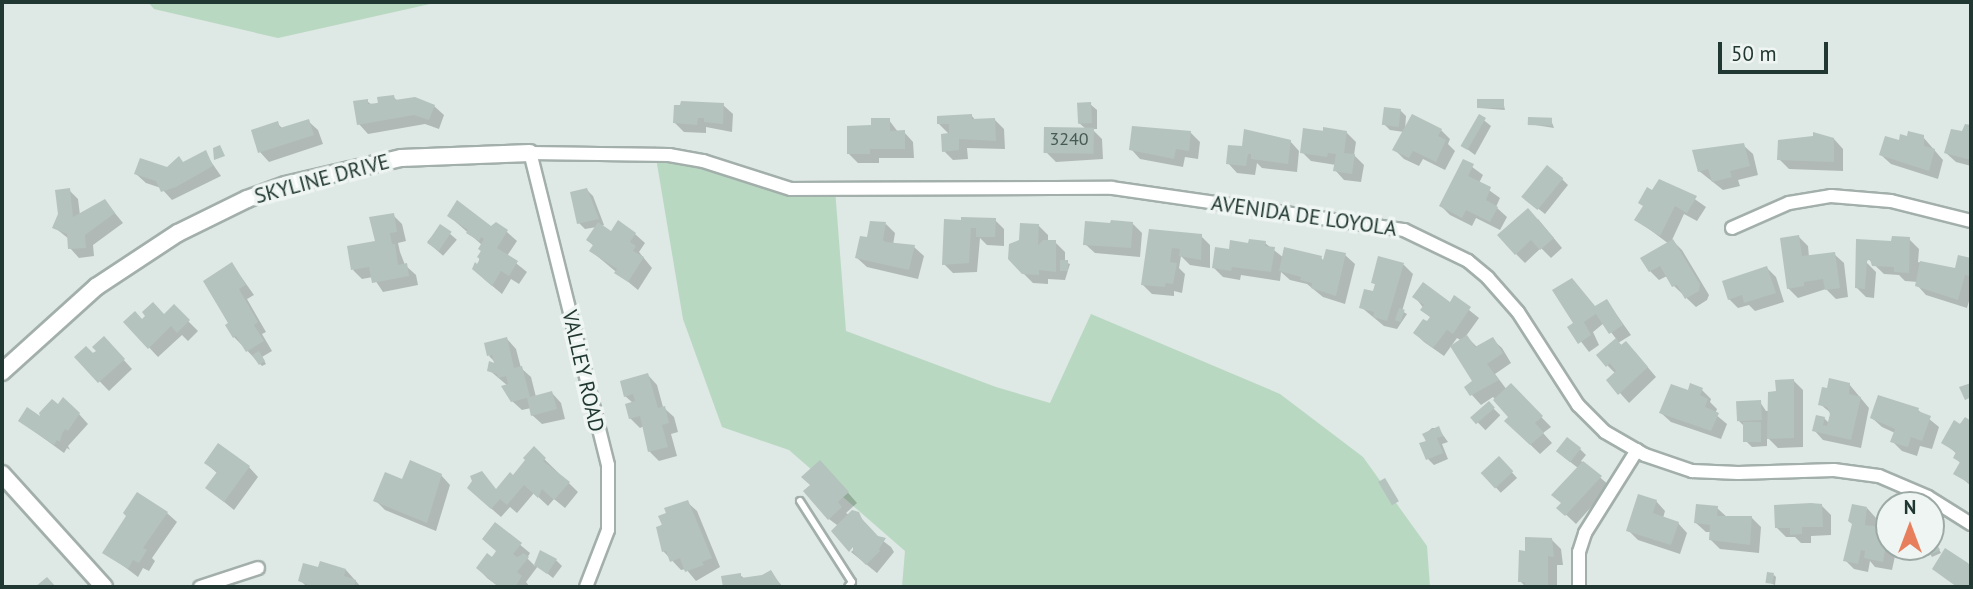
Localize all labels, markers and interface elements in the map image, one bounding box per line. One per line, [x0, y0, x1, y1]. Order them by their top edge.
scale bar [1721, 28, 1831, 72]
text: 50 m [1731, 40, 1777, 67]
house number: 3240 [1049, 128, 1089, 150]
street label: SKYLINE DRIVE [252, 149, 392, 209]
street label: AVENIDA DE LOYOLA [1209, 190, 1399, 242]
street label: VALLEY ROAD [557, 307, 609, 435]
north arrow [1875, 491, 1945, 561]
text: N [1904, 495, 1916, 519]

